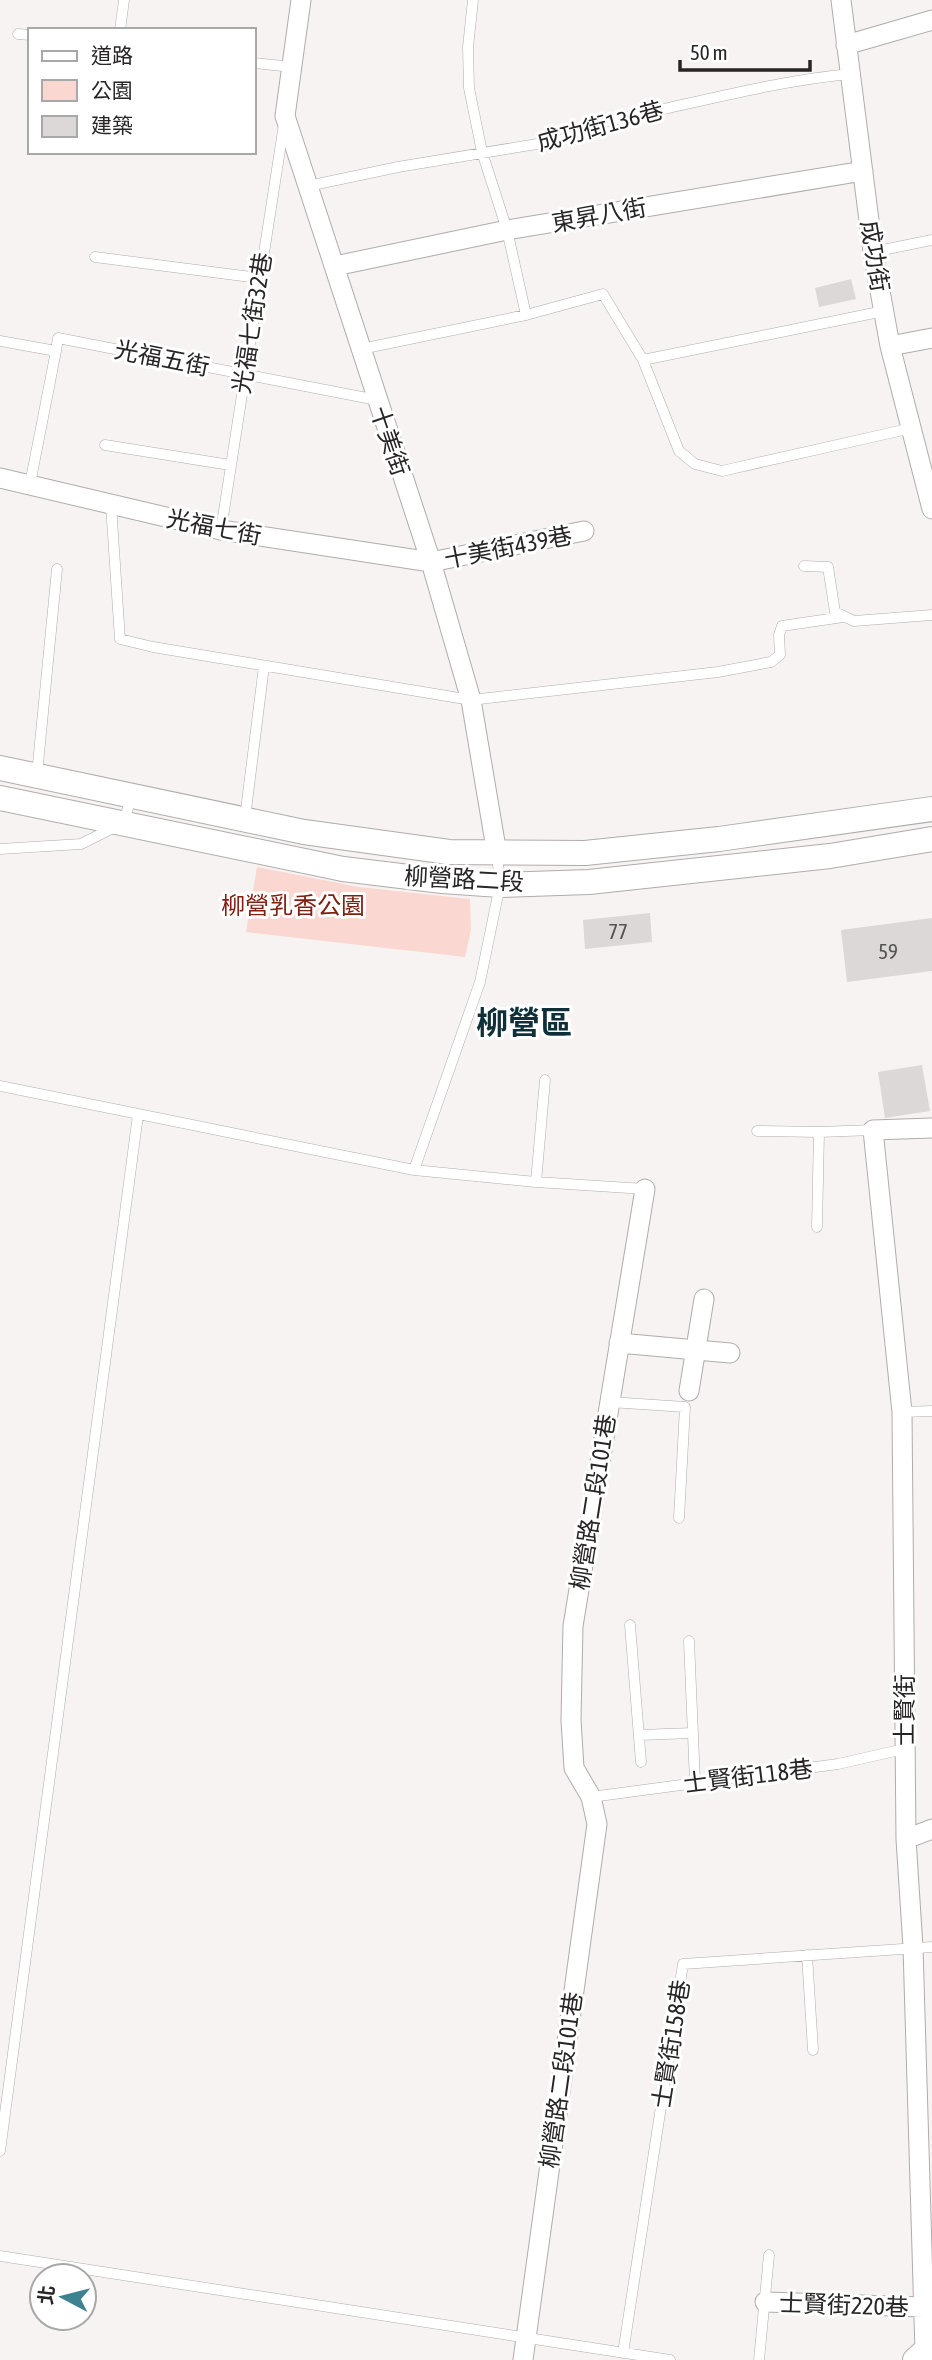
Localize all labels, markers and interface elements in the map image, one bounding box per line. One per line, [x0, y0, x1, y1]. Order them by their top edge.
legend [28, 28, 256, 154]
scale bar [680, 28, 810, 72]
text: 50 m [690, 40, 728, 64]
text: 道路 [91, 43, 133, 67]
text: 公園 [91, 78, 133, 102]
street label: 成功街136巷 [534, 96, 666, 156]
text: 建築 [91, 113, 133, 137]
street label: 東昇八街 [549, 193, 649, 237]
street label: 成功街 [856, 218, 894, 294]
street label: 光福七街32巷 [228, 250, 276, 396]
street label: 光福五街 [112, 336, 212, 380]
street label: 十美街 [366, 403, 414, 479]
street label: 光福七街 [164, 505, 264, 549]
street label: 十美街439巷 [442, 521, 574, 573]
street label: 柳營路二段 [403, 862, 525, 896]
park label: 柳營乳香公園 [221, 892, 365, 919]
house number: 77 [608, 919, 628, 943]
house number: 59 [878, 939, 898, 963]
district label: 柳營區 [476, 1004, 572, 1041]
street label: 柳營路二段101巷 [566, 1412, 620, 1592]
street label: 士賢街 [891, 1674, 918, 1746]
street label: 士賢街118巷 [682, 1755, 814, 1797]
street label: 士賢街158巷 [648, 1978, 694, 2110]
street label: 柳營路二段101巷 [535, 1990, 587, 2170]
north arrow [28, 2262, 98, 2332]
text: 北 [34, 2284, 58, 2306]
street label: 士賢街220巷 [779, 2289, 909, 2321]

